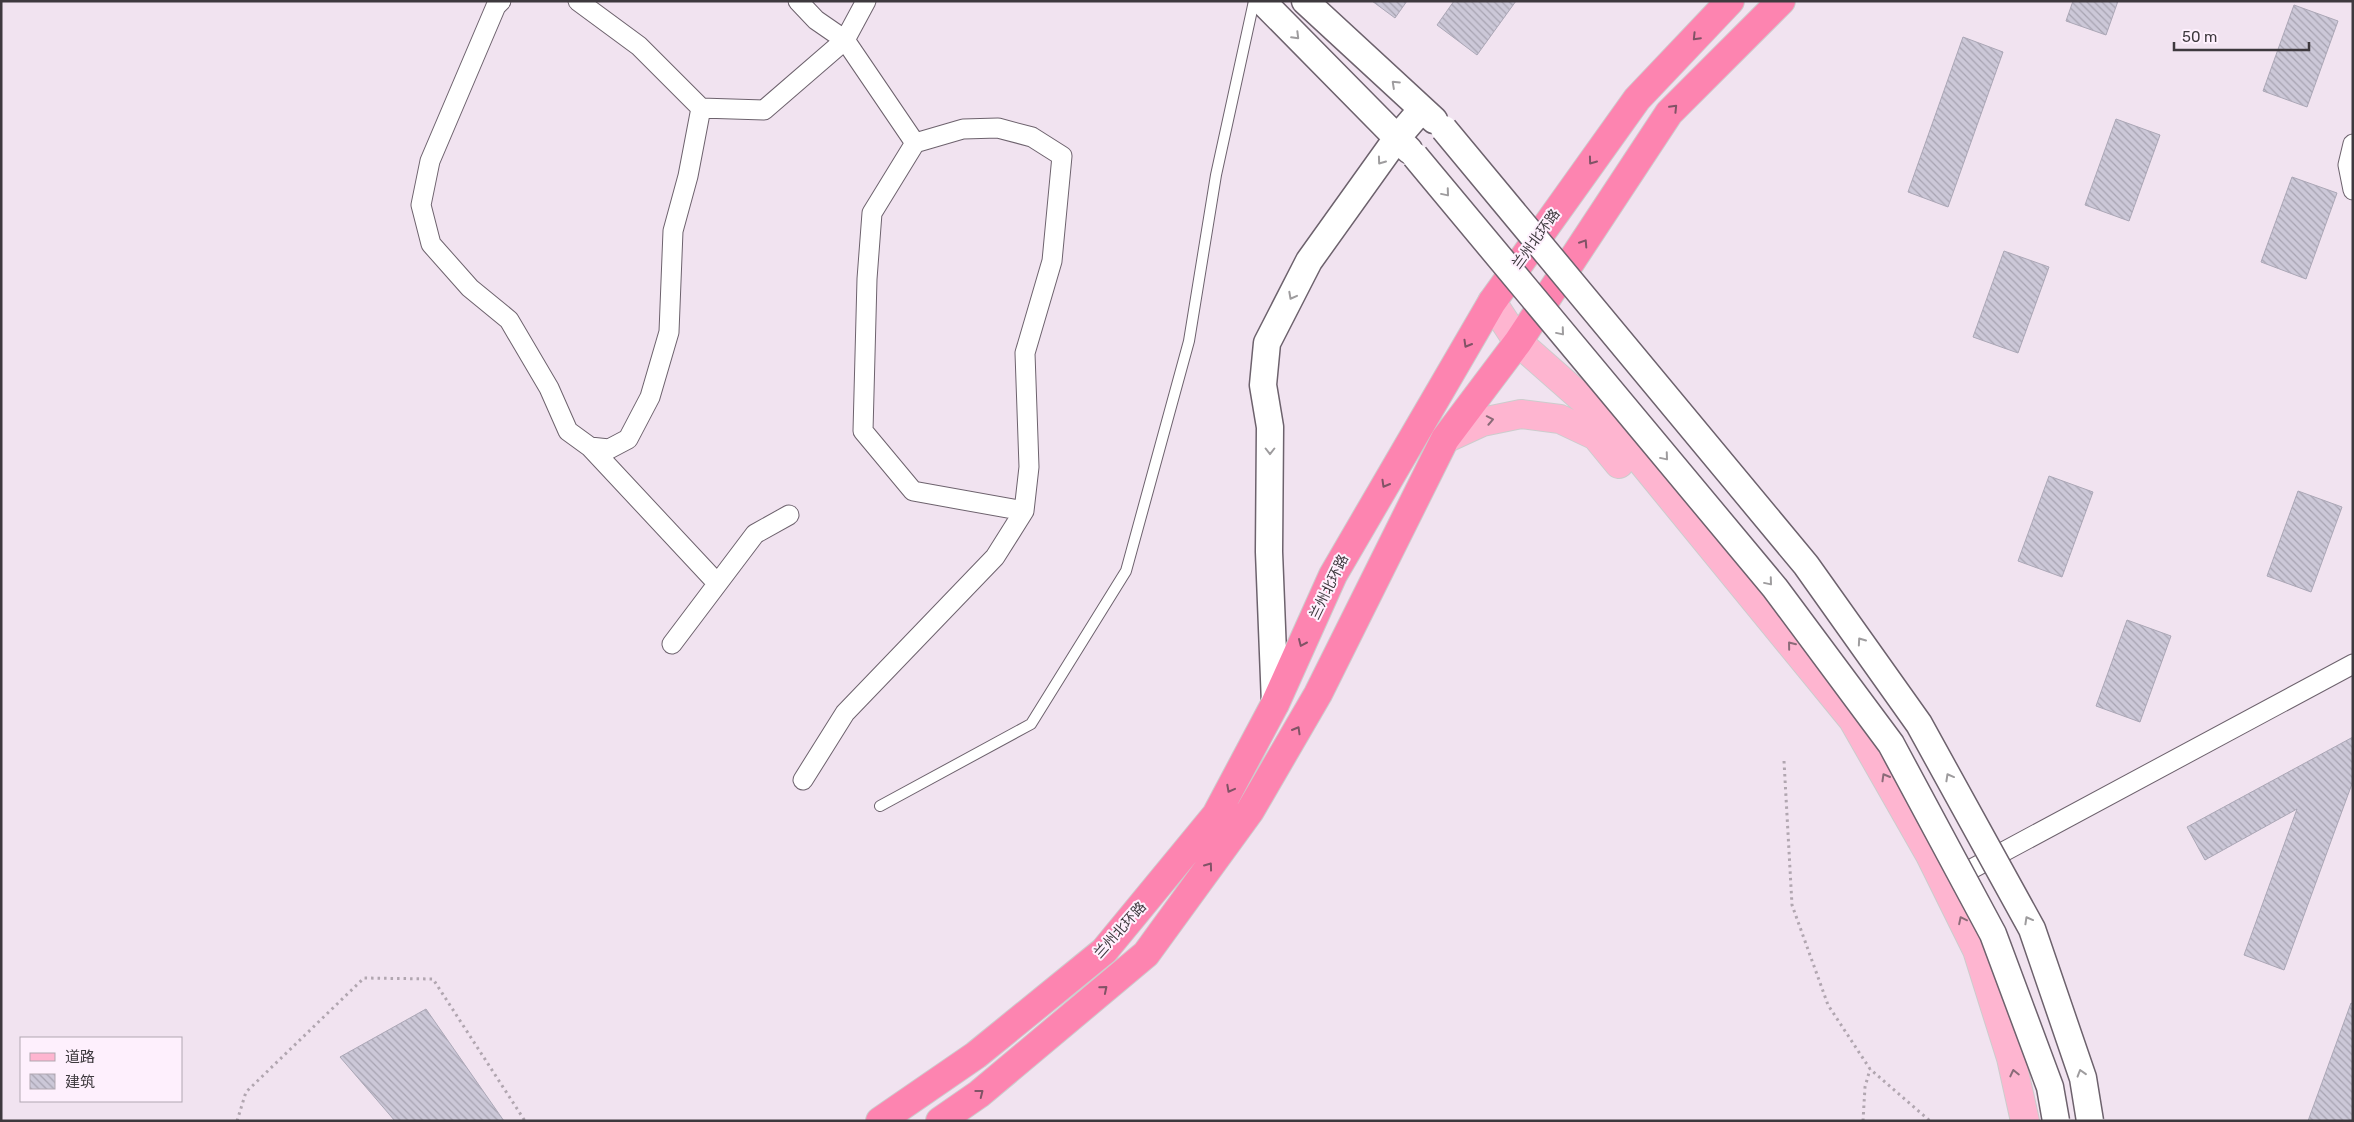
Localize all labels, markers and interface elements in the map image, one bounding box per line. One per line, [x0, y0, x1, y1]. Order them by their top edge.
scale bar [2174, 20, 2309, 52]
text: 50 m [2182, 28, 2217, 46]
one-way arrow [1290, 30, 1299, 39]
one-way arrow [1693, 31, 1702, 40]
one-way arrow [1392, 81, 1401, 90]
one-way arrow [1668, 105, 1677, 114]
one-way arrow [1378, 155, 1387, 164]
one-way arrow [1589, 155, 1598, 165]
one-way arrow [1440, 188, 1449, 197]
street label: 兰州北环路 [1509, 206, 1563, 272]
one-way arrow [1578, 239, 1587, 248]
one-way arrow [1288, 290, 1298, 299]
one-way arrow [1556, 326, 1565, 335]
one-way arrow [1463, 338, 1473, 347]
one-way arrow [1486, 416, 1495, 426]
one-way arrow [1265, 448, 1275, 456]
one-way arrow [1659, 451, 1668, 460]
one-way arrow [1382, 479, 1392, 488]
street label: 兰州北环路 [1306, 552, 1352, 622]
one-way arrow [1763, 576, 1772, 585]
one-way arrow [1298, 638, 1308, 647]
one-way arrow [1858, 638, 1866, 647]
one-way arrow [1789, 642, 1797, 651]
one-way arrow [1291, 726, 1301, 735]
one-way arrow [1882, 773, 1892, 782]
one-way arrow [1945, 774, 1955, 783]
one-way arrow [1226, 784, 1236, 793]
one-way arrow [1204, 863, 1212, 872]
street label: 兰州北环路 [1090, 898, 1150, 962]
one-way arrow [1958, 916, 1968, 925]
one-way arrow [2024, 916, 2034, 925]
one-way arrow [1099, 985, 1108, 994]
legend [20, 1037, 182, 1102]
text: 道路 [65, 1048, 95, 1066]
one-way arrow [2009, 1069, 2020, 1078]
one-way arrow [2076, 1069, 2086, 1078]
text: 建筑 [65, 1073, 95, 1091]
one-way arrow [974, 1090, 984, 1099]

